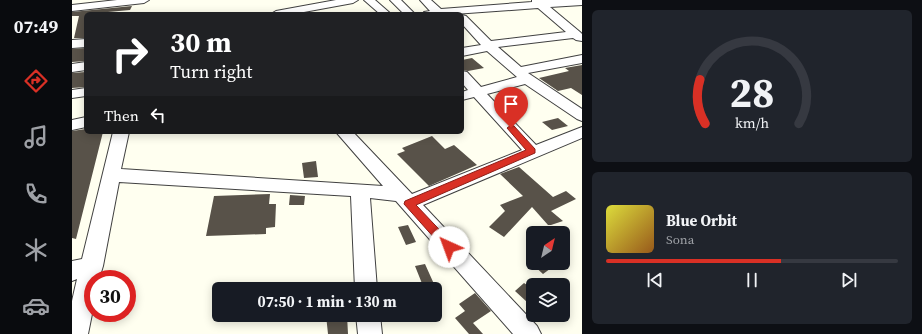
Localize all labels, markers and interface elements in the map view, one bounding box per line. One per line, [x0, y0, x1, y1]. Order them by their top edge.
text: 07:49 [14, 14, 58, 39]
text: 30 m [170, 23, 232, 61]
icon: right [104, 28, 156, 80]
text: Turn right [170, 59, 252, 84]
text: 28 [729, 64, 775, 121]
icon: directions [22, 67, 50, 95]
pin [494, 87, 528, 128]
icon: arrive [500, 93, 522, 115]
icon: left [147, 104, 169, 126]
text: Then [104, 105, 139, 126]
text: km/h [735, 113, 769, 133]
icon: music [22, 123, 50, 151]
icon: phone [22, 180, 50, 208]
text: Blue Orbit [666, 210, 737, 231]
position arrow [428, 226, 470, 268]
north arrow [526, 226, 570, 270]
map controls [526, 226, 570, 322]
text: Sona [666, 231, 694, 248]
icon: climate [22, 236, 50, 264]
icon: previous [644, 269, 666, 291]
icon: pause [741, 269, 763, 291]
icon: next [838, 269, 860, 291]
speed limit sign: 30 [84, 270, 136, 322]
button: layers [526, 278, 570, 322]
text: 07:50 · 1 min · 130 m [258, 291, 397, 312]
icon: car [22, 292, 50, 320]

